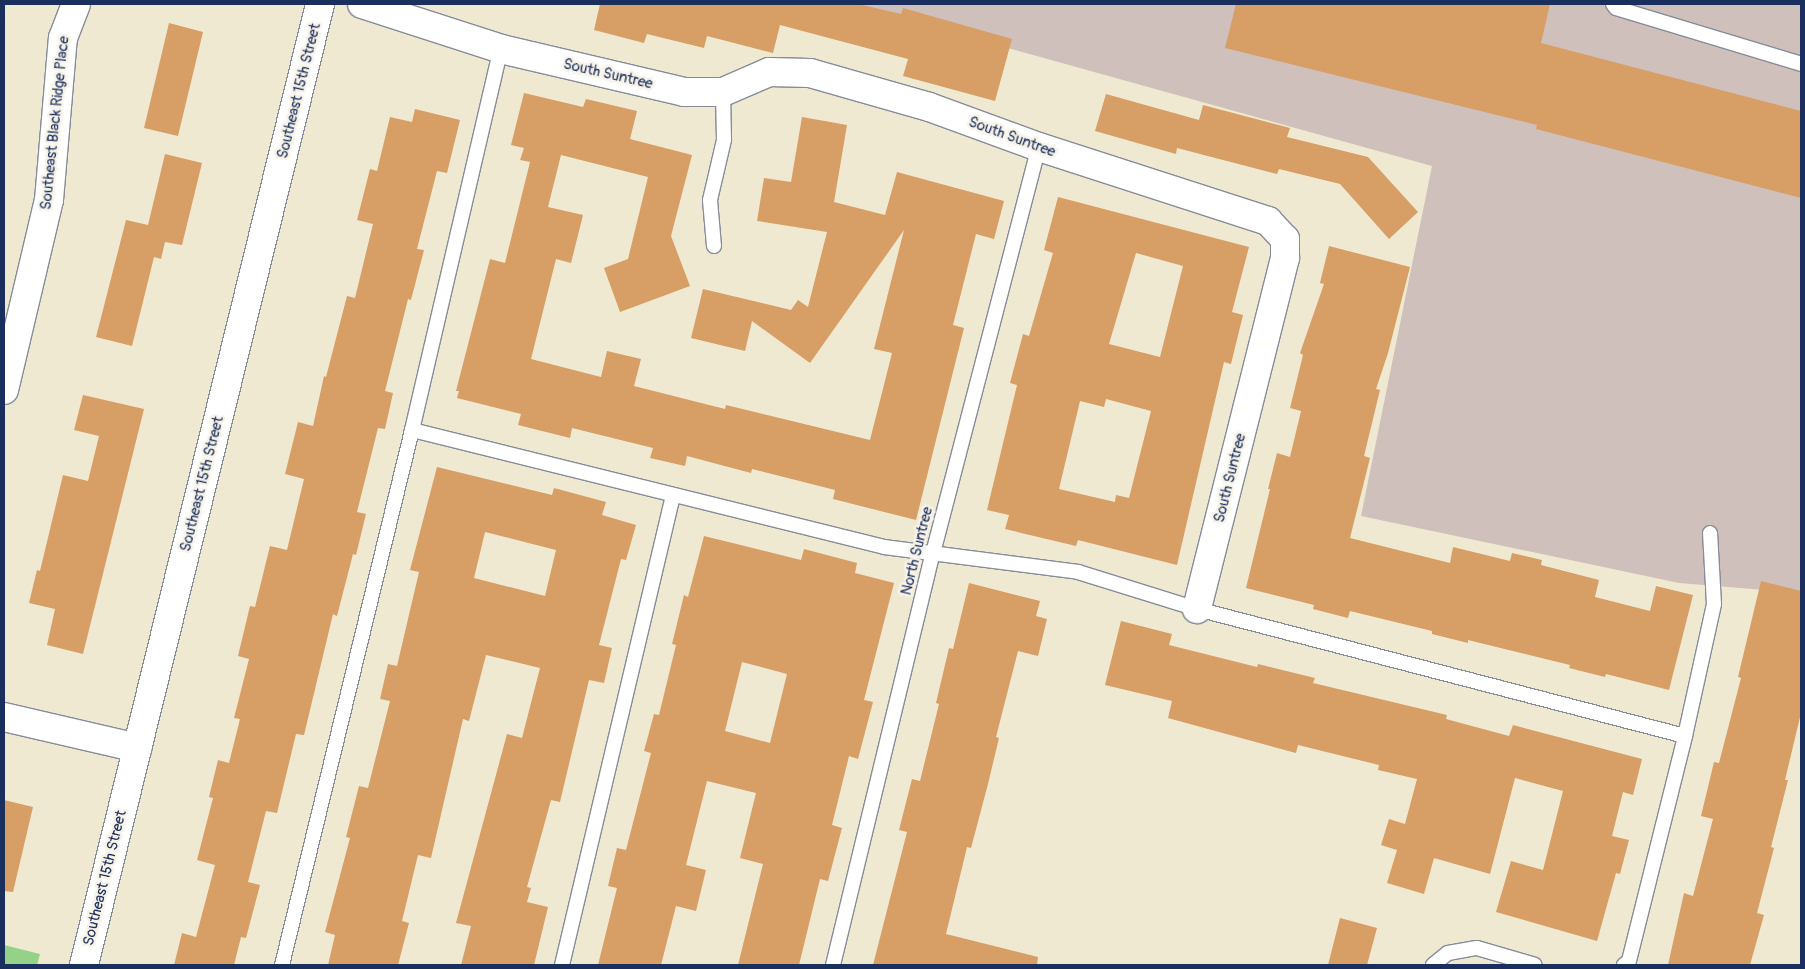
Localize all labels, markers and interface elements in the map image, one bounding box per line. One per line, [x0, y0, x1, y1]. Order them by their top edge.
street label: Southeast 15th Street [273, 21, 325, 161]
street label: Southeast Black Ridge Place [37, 35, 73, 211]
street label: South Suntree [562, 55, 654, 93]
street label: South Suntree [966, 113, 1058, 161]
street label: Southeast 15th Street [176, 414, 228, 554]
street label: South Suntree [1210, 432, 1250, 524]
street label: North Suntree [897, 505, 937, 597]
street label: Southeast 15th Street [79, 808, 131, 948]

